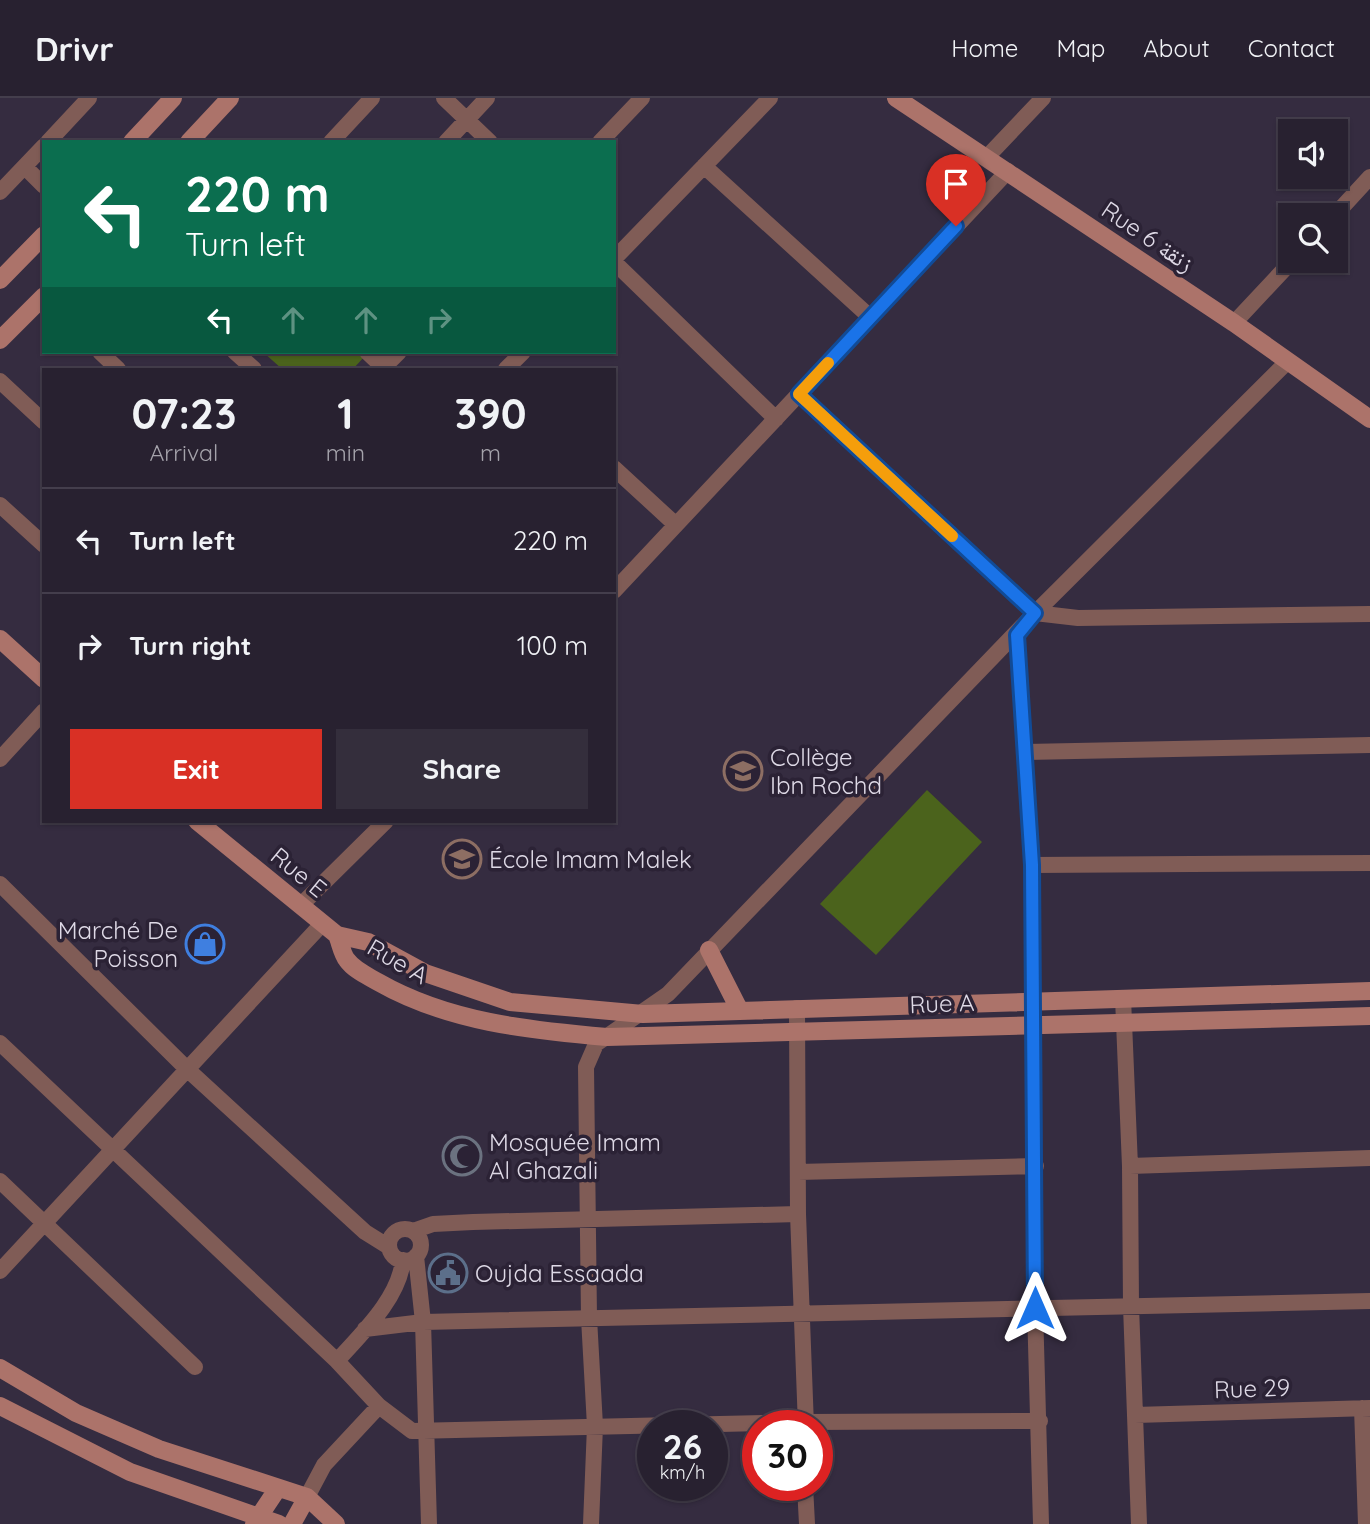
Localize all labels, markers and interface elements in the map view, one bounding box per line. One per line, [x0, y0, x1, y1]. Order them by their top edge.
text: Drivr [35, 28, 114, 69]
text: Home [951, 33, 1018, 63]
text: Map [1056, 33, 1105, 63]
text: About [1143, 33, 1210, 63]
text: Contact [1248, 33, 1335, 63]
map controls [1278, 119, 1348, 273]
button: sound [1278, 119, 1348, 189]
pin [926, 154, 986, 226]
text: 220 m [185, 163, 330, 224]
icon: arrive [937, 165, 975, 203]
icon: left [70, 168, 161, 259]
street label: Rue 6 زنقة [1096, 194, 1200, 278]
button: search [1278, 203, 1348, 273]
text: Turn left [185, 224, 306, 264]
icon: left [201, 301, 239, 339]
icon: ahead [274, 301, 312, 339]
icon: ahead [347, 301, 385, 339]
icon: right [420, 301, 458, 339]
text: 07:23 [131, 387, 236, 440]
text: 1 [337, 387, 354, 440]
text: 390 [454, 387, 527, 440]
text: Arrival [149, 438, 218, 467]
text: min [326, 438, 365, 467]
text: m [480, 438, 501, 467]
icon: left [70, 522, 108, 560]
text: Turn left [129, 524, 236, 557]
text: 220 m [513, 524, 588, 557]
icon: right [70, 627, 108, 665]
text: Turn right [129, 629, 251, 662]
text: 100 m [517, 629, 588, 662]
button: Exit [70, 729, 322, 809]
button: Share [336, 729, 588, 809]
place label: Collège Ibn Rochd [770, 742, 882, 800]
school or university icon: Collège Ibn Rochd [722, 750, 764, 792]
school or university icon: École Imam Malek [441, 838, 483, 880]
street label: Rue E [265, 840, 333, 904]
place label: École Imam Malek [489, 844, 692, 874]
place label: Marché De Poisson [58, 915, 178, 973]
shop icon: Marché De Poisson [184, 923, 226, 965]
street label: Rue A [362, 932, 434, 990]
street label: Rue A [909, 987, 975, 1019]
place label: Mosquée Imam Al Ghazali [489, 1127, 661, 1185]
mosque icon: Mosquée Imam Al Ghazali [441, 1135, 483, 1177]
public building icon: Oujda Essaada [427, 1252, 469, 1294]
place label: Oujda Essaada [475, 1258, 644, 1288]
position arrow [998, 1271, 1072, 1345]
street label: Rue 29 [1213, 1372, 1291, 1404]
speed limit sign: 30 [742, 1410, 833, 1501]
text: 26 [663, 1424, 702, 1468]
text: km/h [660, 1461, 705, 1484]

